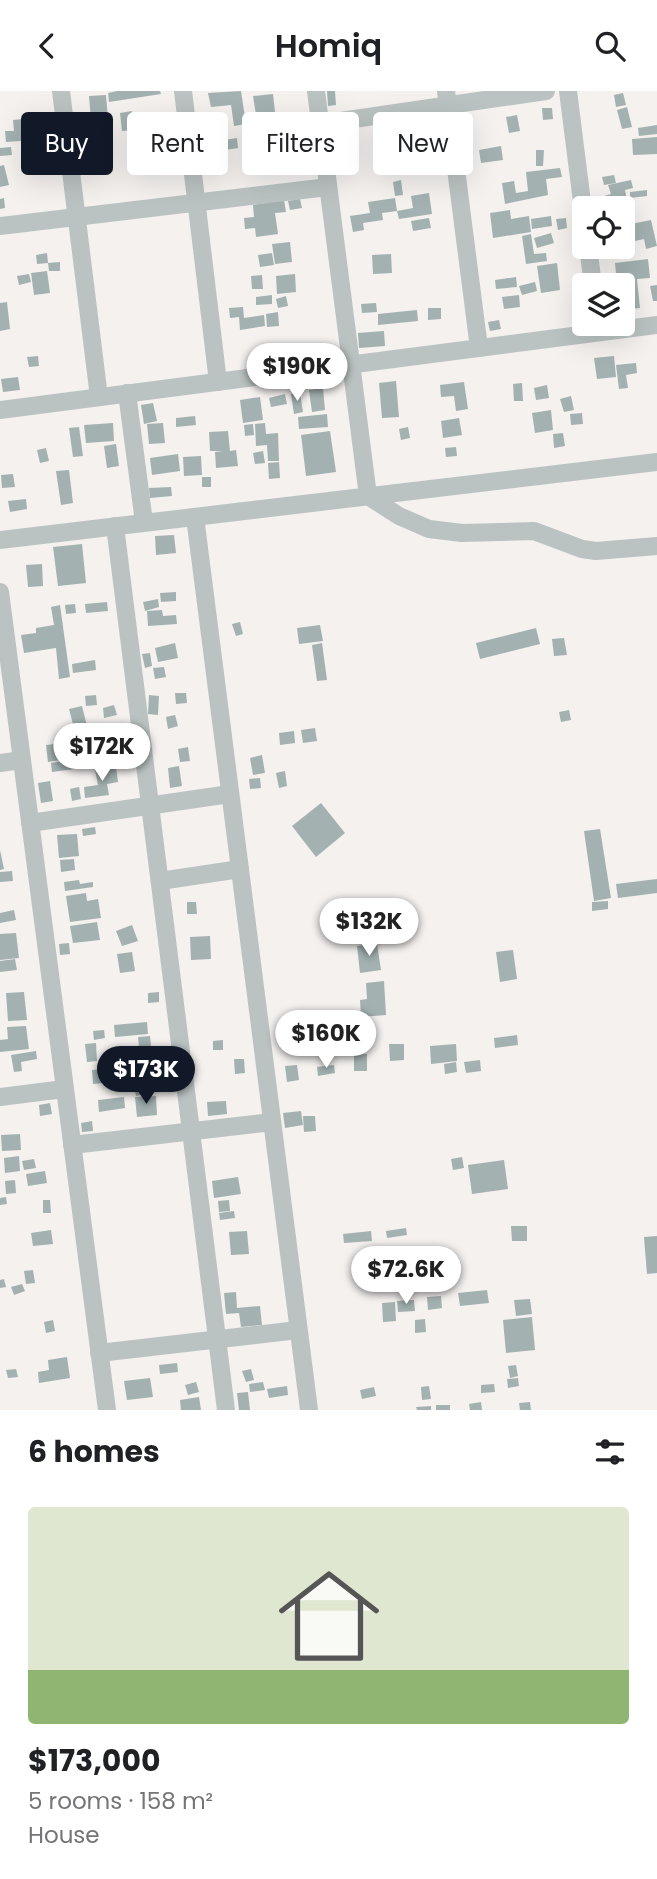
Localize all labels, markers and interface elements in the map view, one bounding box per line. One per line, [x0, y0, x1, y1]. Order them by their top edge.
text: Homiq [275, 23, 382, 68]
icon: back [28, 27, 66, 65]
icon: search [591, 27, 629, 65]
chip: Buy [21, 112, 113, 175]
chip: Rent [127, 112, 228, 175]
chip: Filters [242, 112, 359, 175]
chip: New [373, 112, 473, 175]
map controls [572, 196, 635, 336]
button: locate [572, 196, 635, 259]
button: layers [572, 273, 635, 336]
pin: $190K [248, 343, 346, 403]
text: $190K [263, 350, 331, 382]
pin: $172K [53, 723, 151, 783]
text: $172K [69, 730, 135, 762]
pin: $132K [320, 899, 418, 958]
text: $132K [336, 905, 402, 937]
pin: $160K [277, 1011, 375, 1070]
text: $160K [291, 1017, 361, 1049]
pin: $173K [97, 1047, 195, 1106]
text: $173K [113, 1053, 179, 1085]
pin: $72.6K [349, 1247, 463, 1306]
text: $72.6K [367, 1253, 445, 1285]
text: 6 homes [28, 1430, 160, 1473]
icon: filters [591, 1433, 629, 1471]
icon: home [266, 1553, 392, 1679]
text: $173,000 [28, 1739, 161, 1782]
text: 5 rooms · 158 m² [28, 1785, 213, 1817]
text: House [28, 1819, 100, 1851]

